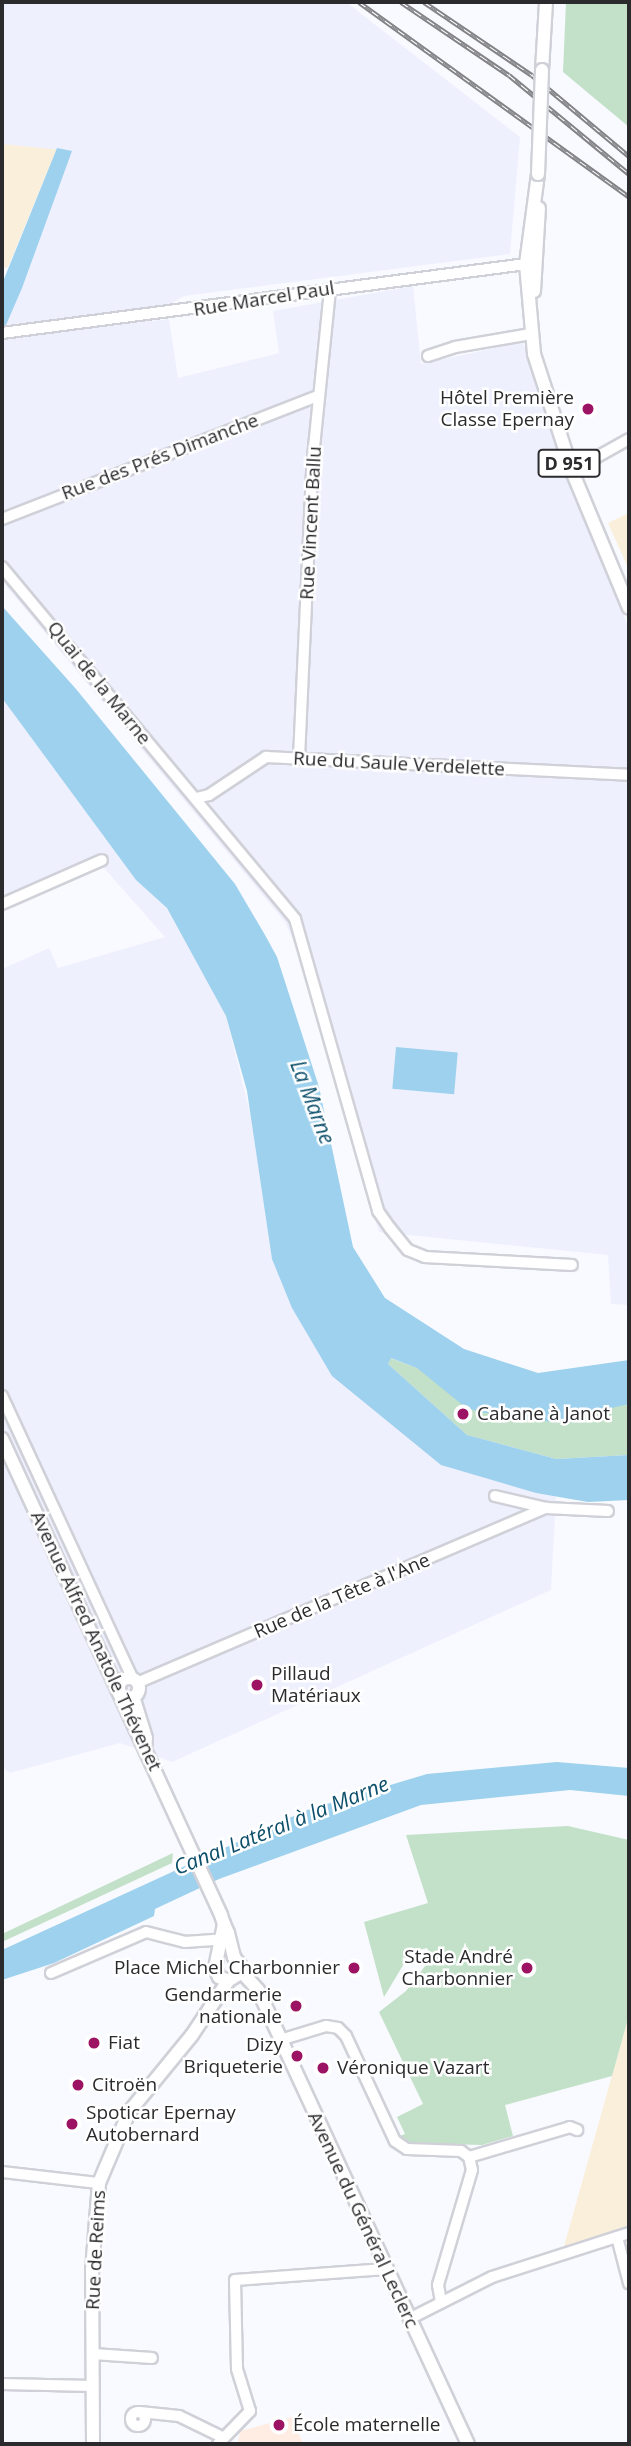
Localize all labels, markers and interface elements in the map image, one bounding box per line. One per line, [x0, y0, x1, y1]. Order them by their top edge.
street label: Rue Marcel Paul [192, 277, 336, 321]
place label: Hôtel Première Classe Epernay [440, 387, 574, 431]
marker: Hôtel Première Classe Epernay [580, 401, 596, 417]
street label: Rue des Prés Dimanche [58, 409, 262, 505]
street label: Rue Vincent Ballu [296, 446, 326, 600]
road number: D 951 [538, 448, 600, 477]
street label: Quai de la Marne [42, 617, 156, 749]
street label: Rue du Saule Verdelette [293, 747, 505, 781]
water label: La Marne [286, 1057, 340, 1147]
place label: Cabane à Janot [477, 1403, 610, 1425]
marker: Cabane à Janot [455, 1406, 471, 1422]
street label: Avenue Alfred Anatole Thévenet [26, 1507, 166, 1775]
street label: Rue de la Tête à l'Ane [251, 1549, 433, 1643]
place label: Pillaud Matériaux [271, 1663, 361, 1707]
marker: Pillaud Matériaux [249, 1677, 265, 1693]
water label: Canal Latéral à la Marne [170, 1770, 392, 1880]
place label: Stade André Charbonnier [401, 1946, 513, 1990]
place label: Place Michel Charbonnier [114, 1957, 340, 1979]
marker: Place Michel Charbonnier [346, 1960, 362, 1976]
marker: Stade André Charbonnier [519, 1960, 535, 1976]
place label: Gendarmerie nationale [164, 1984, 282, 2028]
marker: Gendarmerie nationale [288, 1998, 304, 2014]
place label: Fiat [108, 2032, 140, 2054]
place label: Dizy Briqueterie [184, 2034, 283, 2078]
marker: Fiat [86, 2035, 102, 2051]
marker: Dizy Briqueterie [289, 2048, 305, 2064]
place label: Véronique Vazart [337, 2057, 489, 2079]
marker: Véronique Vazart [315, 2060, 331, 2076]
place label: Citroën [92, 2074, 157, 2096]
marker: Citroën [70, 2077, 86, 2093]
place label: Spoticar Epernay Autobernard [86, 2102, 236, 2146]
street label: Avenue du Général Leclerc [303, 2108, 423, 2332]
marker: Spoticar Epernay Autobernard [64, 2116, 80, 2132]
street label: Rue de Reims [81, 2189, 111, 2311]
place label: École maternelle [293, 2414, 440, 2436]
marker: École maternelle [271, 2417, 287, 2433]

